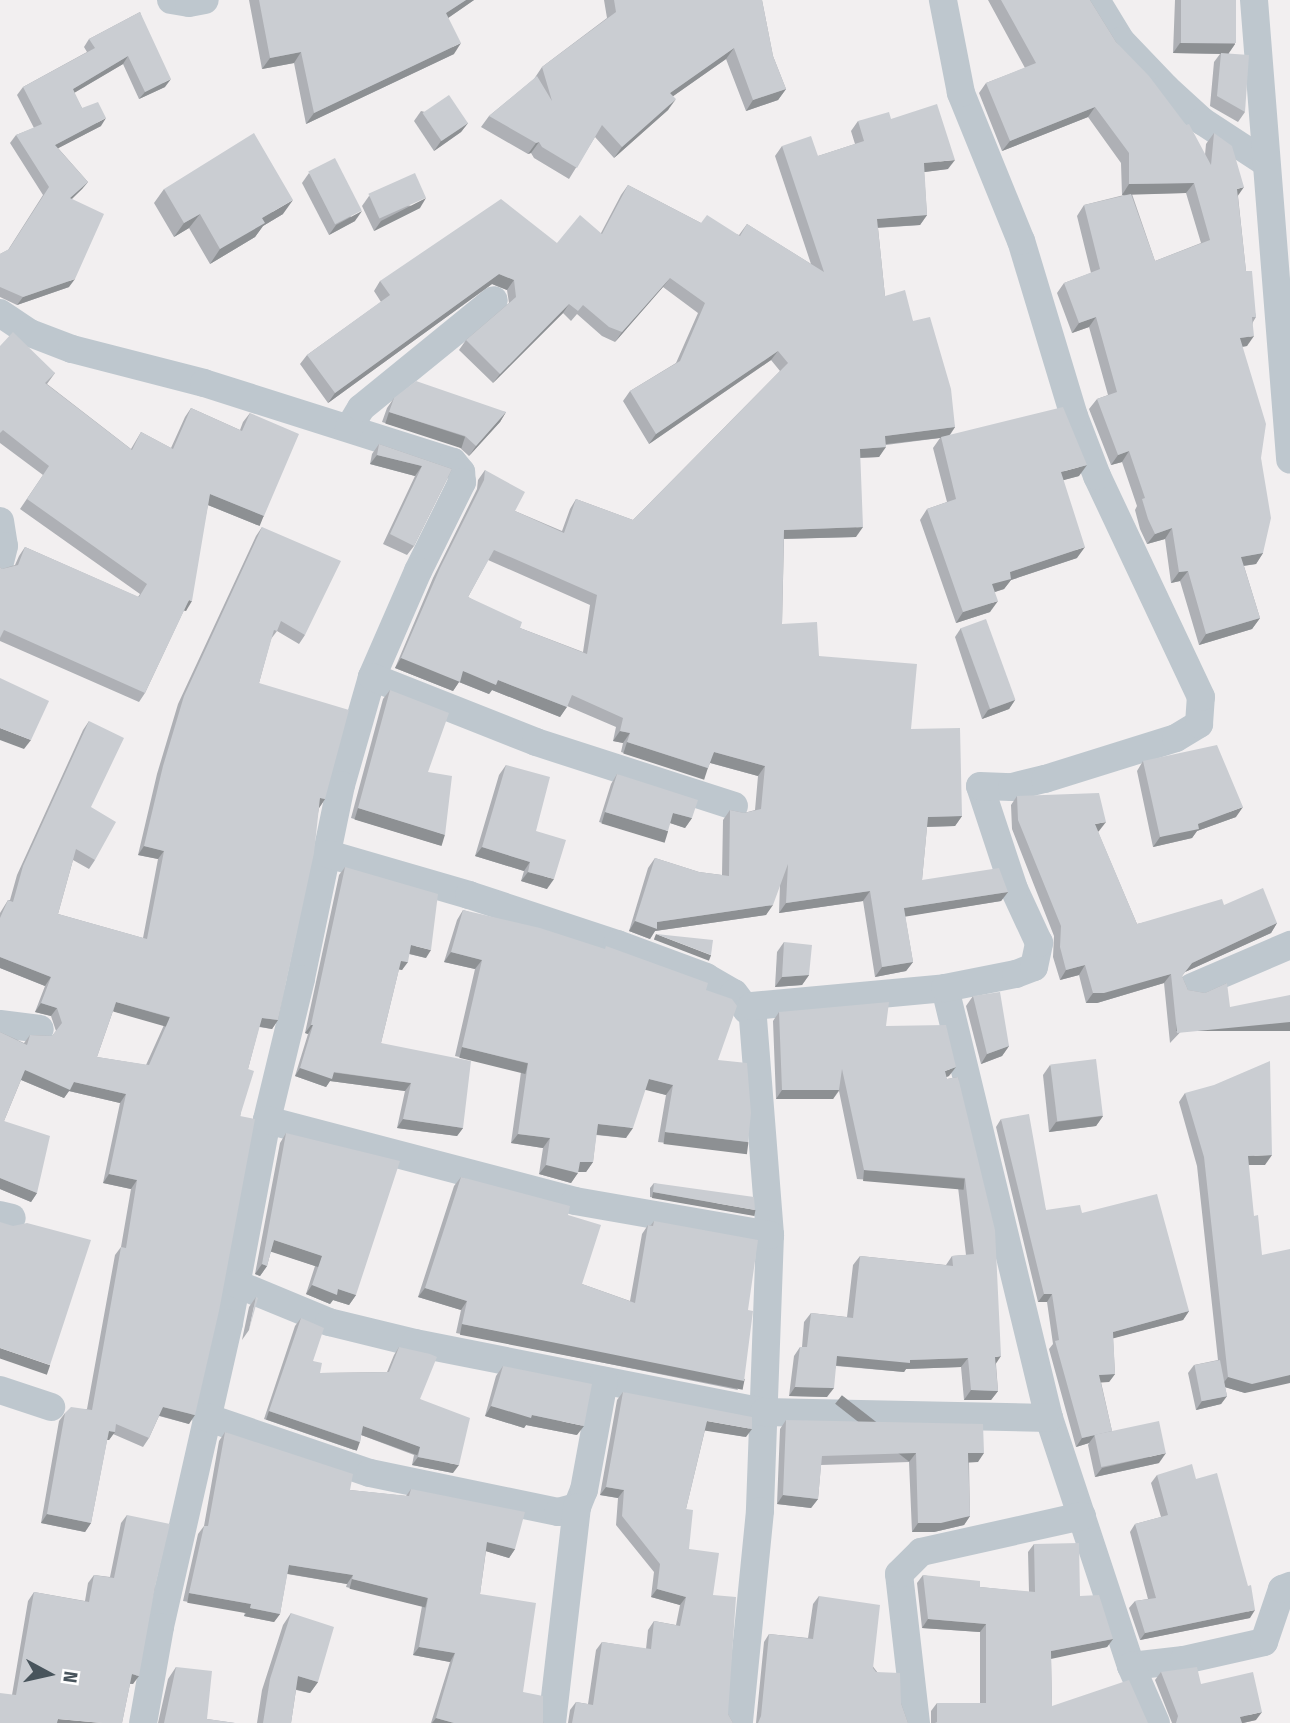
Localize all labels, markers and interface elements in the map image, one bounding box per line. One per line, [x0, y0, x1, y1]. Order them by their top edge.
north arrow [14, 1639, 84, 1709]
text: N [58, 1670, 82, 1684]

